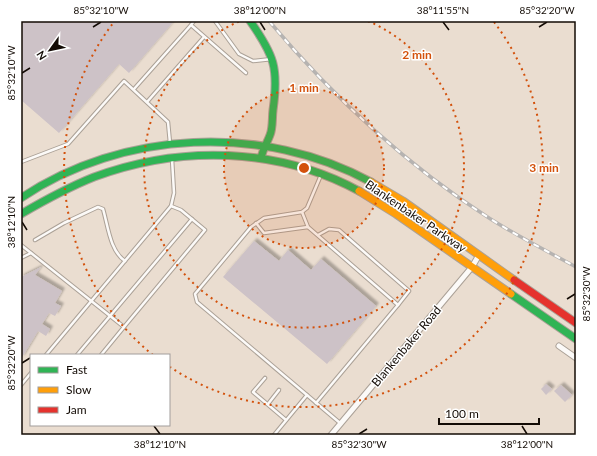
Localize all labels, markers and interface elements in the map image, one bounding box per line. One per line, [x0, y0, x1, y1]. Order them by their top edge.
text: 85°32'10"W [73, 4, 129, 16]
text: 38°12'00"N [234, 4, 286, 16]
text: 38°11'55"N [417, 4, 469, 16]
text: 85°32'20"W [519, 4, 575, 16]
north arrow [30, 30, 70, 70]
text: 85°32'10"W [5, 45, 17, 101]
text: 2 min [402, 47, 432, 62]
text: N [33, 49, 49, 63]
text: 1 min [289, 80, 319, 95]
text: 3 min [529, 160, 559, 175]
centre of rings [297, 161, 311, 175]
street label: Blankenbaker Parkway [363, 177, 470, 256]
text: 38°12'10"N [5, 196, 17, 248]
text: 85°32'30"W [580, 266, 592, 322]
street label: Blankenbaker Road [368, 303, 444, 389]
text: 85°32'20"W [5, 335, 17, 391]
legend [30, 354, 170, 426]
text: Fast [66, 362, 88, 377]
text: Slow [66, 382, 92, 397]
scale bar [439, 400, 539, 426]
text: Jam [66, 402, 87, 417]
text: 100 m [445, 406, 479, 421]
text: 38°12'10"N [134, 438, 186, 450]
text: 85°32'30"W [331, 438, 387, 450]
text: 38°12'00"N [501, 438, 553, 450]

